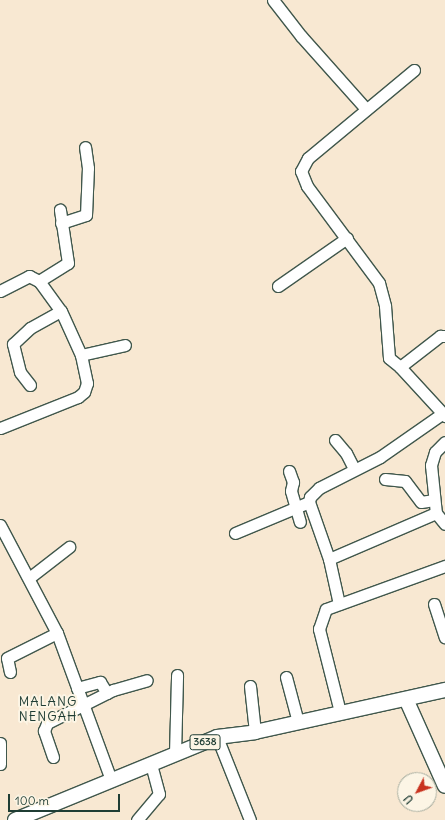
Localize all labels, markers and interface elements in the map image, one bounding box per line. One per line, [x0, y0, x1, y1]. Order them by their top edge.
district label: MALANG NENGAH [19, 695, 77, 726]
road number: 3638 [189, 734, 221, 750]
north arrow [397, 772, 437, 812]
scale bar [10, 786, 122, 812]
text: U [401, 792, 416, 807]
text: 100 m [15, 793, 49, 808]

